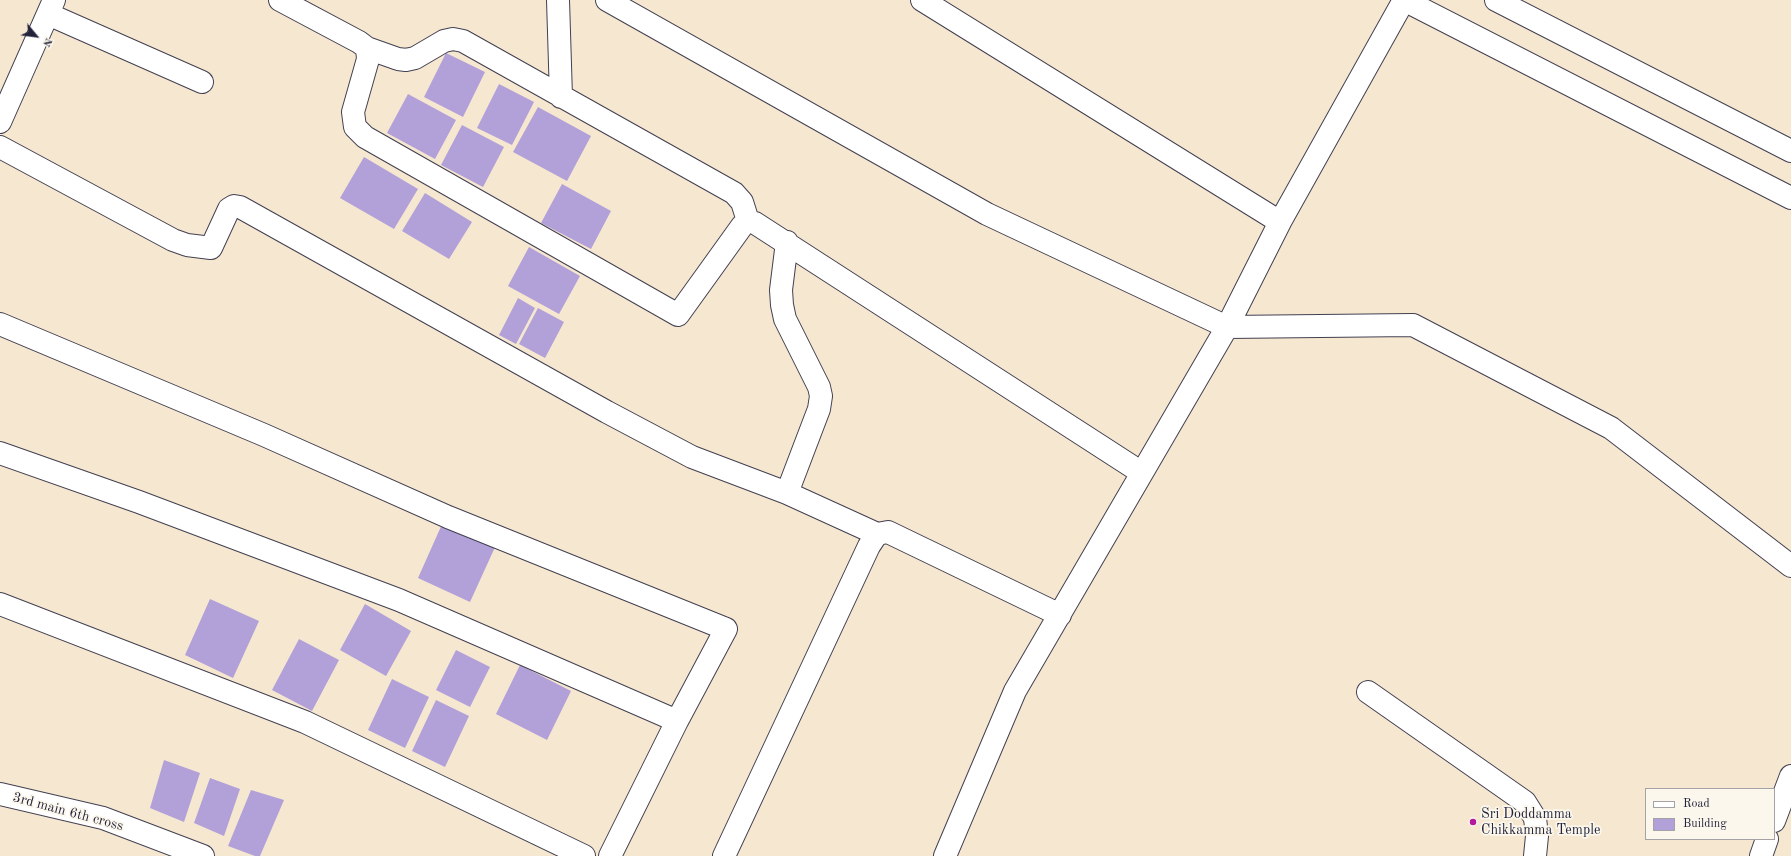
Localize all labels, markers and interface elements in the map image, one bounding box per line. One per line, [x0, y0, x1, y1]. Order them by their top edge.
north arrow [16, 16, 56, 56]
text: N [40, 36, 54, 48]
legend [1645, 788, 1775, 840]
street label: 3rd main 6th cross [11, 789, 125, 835]
text: Road [1683, 798, 1710, 810]
place label: Sri Doddamma Chikkamma Temple [1481, 806, 1600, 838]
marker: Sri Doddamma Chikkamma Temple [1468, 817, 1478, 827]
text: Building [1683, 818, 1727, 830]

